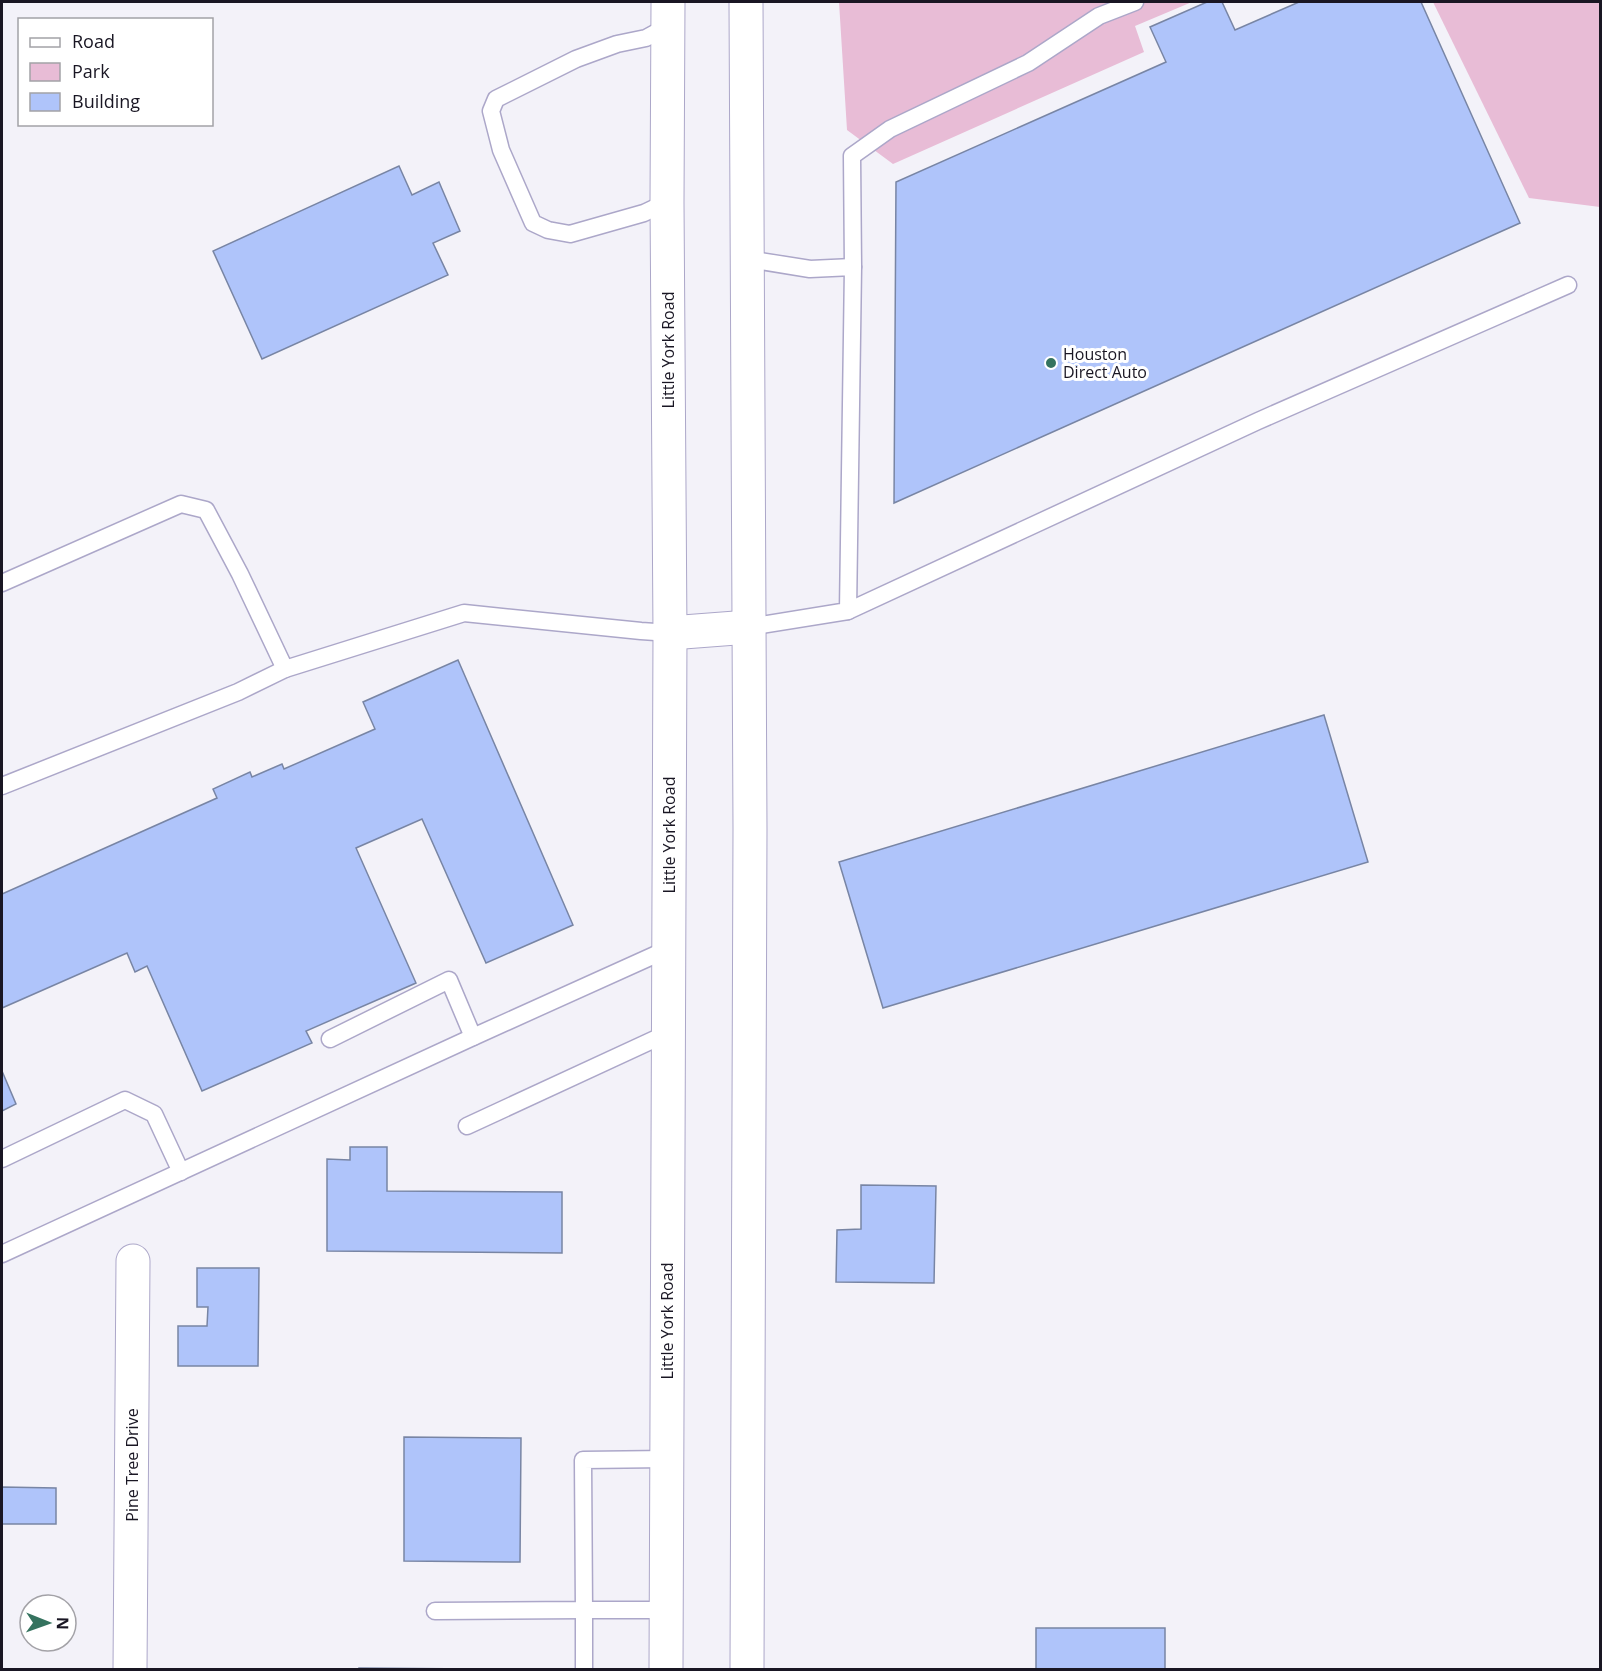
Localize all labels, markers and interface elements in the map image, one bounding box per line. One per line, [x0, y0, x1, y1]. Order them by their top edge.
legend [18, 18, 213, 126]
text: Road [72, 29, 115, 53]
text: Park [72, 59, 110, 83]
text: Building [72, 89, 140, 113]
street label: Little York Road [657, 292, 679, 408]
place label: Houston Direct Auto [1063, 343, 1147, 383]
marker: Houston Direct Auto [1044, 356, 1058, 370]
street label: Little York Road [658, 777, 680, 893]
street label: Little York Road [656, 1263, 678, 1379]
street label: Pine Tree Drive [121, 1408, 143, 1522]
north arrow [18, 1593, 78, 1653]
text: N [52, 1617, 74, 1630]

